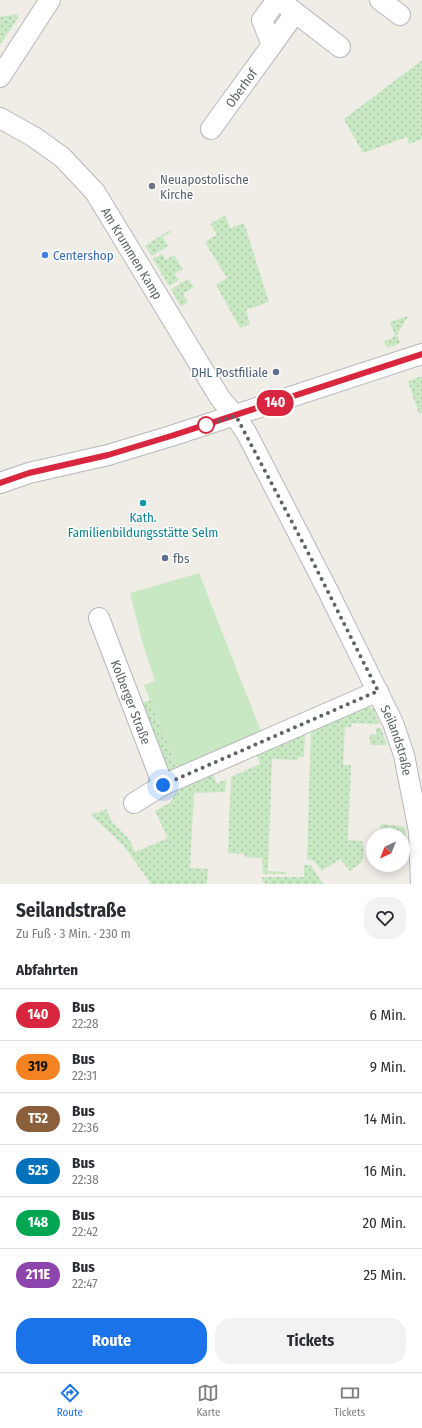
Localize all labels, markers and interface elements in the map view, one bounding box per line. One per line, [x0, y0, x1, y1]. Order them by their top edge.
street label: Oberhof [222, 65, 260, 110]
place label: Neuapostolische Kirche [160, 172, 249, 202]
marker: Neuapostolische Kirche [147, 181, 157, 191]
street label: Am Krummen Kamp [99, 205, 166, 302]
place label: Centershop [53, 248, 114, 263]
marker: Centershop [40, 250, 50, 260]
place label: DHL Postfiliale [191, 365, 268, 380]
marker: DHL Postfiliale [271, 367, 281, 377]
line badge: 140 [252, 390, 298, 416]
text: 140 [265, 394, 285, 411]
unlabelled marker [197, 416, 215, 434]
marker: Kath. Familienbildungsstätte Selm [138, 498, 148, 508]
place label: Kath. Familienbildungsstätte Selm [68, 510, 218, 540]
place label: fbs [173, 551, 190, 566]
marker: fbs [160, 553, 170, 563]
street label: Kolberger Straße [108, 658, 154, 746]
street label: Seilandstraße [378, 703, 415, 777]
your location [153, 775, 173, 795]
north arrow [366, 828, 410, 872]
map controls [366, 828, 410, 872]
button: heart [364, 897, 406, 939]
text: Seilandstraße [16, 899, 126, 922]
text: Zu Fuß · 3 Min. · 230 m [16, 926, 131, 941]
text: Abfahrten [16, 961, 78, 979]
text: Bus [72, 998, 95, 1016]
text: 140 [28, 1006, 48, 1023]
text: 6 Min. [370, 1006, 406, 1024]
text: 22:28 [72, 1016, 98, 1031]
text: Bus [72, 1050, 95, 1068]
text: 319 [28, 1058, 48, 1075]
text: 9 Min. [370, 1058, 406, 1076]
text: 22:31 [72, 1068, 97, 1083]
text: Bus [72, 1102, 95, 1120]
text: T52 [28, 1110, 48, 1127]
text: 14 Min. [364, 1110, 406, 1128]
text: 22:36 [72, 1120, 99, 1135]
text: Bus [72, 1154, 95, 1172]
text: 525 [28, 1162, 48, 1179]
text: 16 Min. [364, 1162, 406, 1180]
text: 22:38 [72, 1172, 99, 1187]
text: Bus [72, 1206, 95, 1224]
text: 148 [28, 1214, 48, 1231]
text: 20 Min. [363, 1214, 406, 1232]
text: 22:42 [72, 1224, 98, 1239]
text: Bus [72, 1258, 95, 1276]
text: 211E [26, 1266, 50, 1283]
text: 25 Min. [363, 1266, 406, 1284]
text: 22:47 [72, 1276, 97, 1291]
button: Route [16, 1318, 207, 1364]
button: Tickets [215, 1318, 406, 1364]
tab: Route [57, 1382, 83, 1419]
tab: Karte [197, 1382, 220, 1419]
tab: Tickets [334, 1382, 365, 1419]

